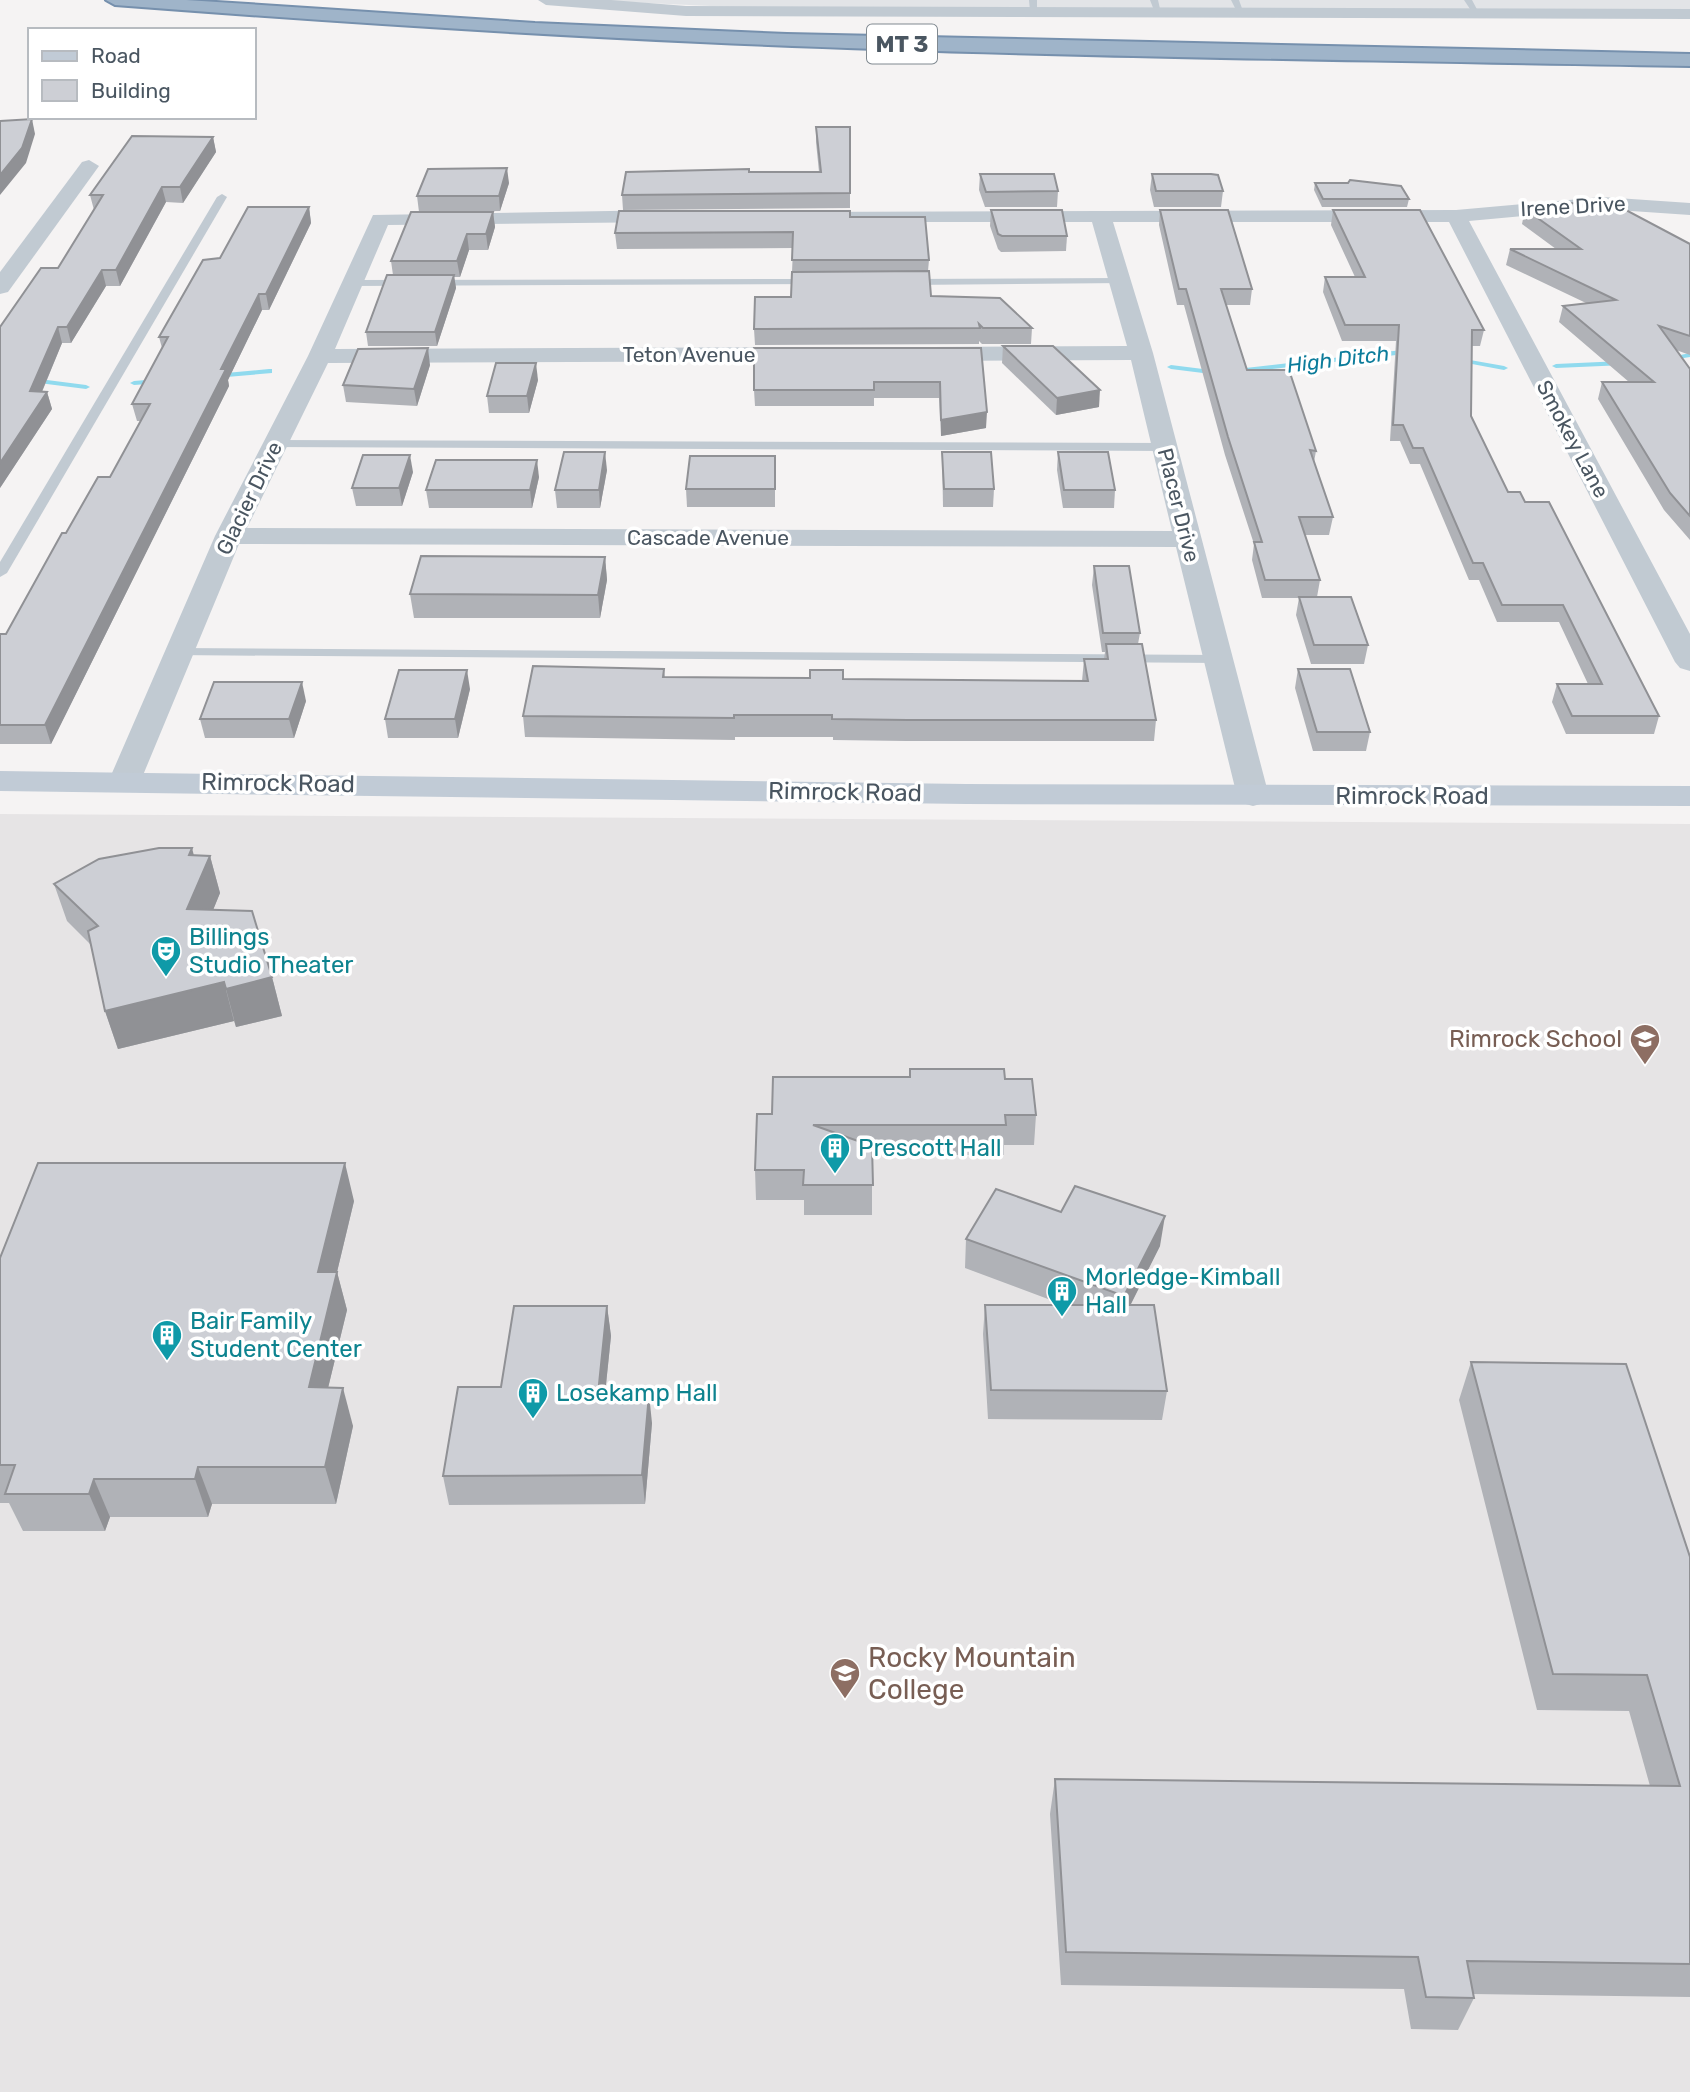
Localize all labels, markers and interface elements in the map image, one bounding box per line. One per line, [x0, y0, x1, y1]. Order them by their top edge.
road number: MT 3 [867, 24, 937, 64]
legend [28, 28, 256, 119]
text: Road [91, 43, 141, 68]
text: Building [91, 78, 171, 103]
street label: Irene Drive [1520, 191, 1626, 221]
water label: High Ditch [1286, 340, 1390, 378]
street label: Teton Avenue [623, 342, 755, 367]
street label: Smokey Lane [1532, 376, 1614, 502]
street label: Glacier Drive [211, 437, 287, 559]
street label: Placer Drive [1153, 445, 1205, 565]
street label: Cascade Avenue [627, 525, 789, 550]
street label: Rimrock Road [201, 768, 355, 798]
street label: Rimrock Road [768, 777, 922, 807]
street label: Rimrock Road [1335, 782, 1489, 810]
place label: Billings Studio Theater [189, 923, 353, 979]
theatre icon: Billings Studio Theater [149, 934, 183, 978]
school or university icon: Rimrock School [1628, 1022, 1662, 1066]
place label: Rimrock School [1449, 1025, 1622, 1053]
building icon: Prescott Hall [818, 1131, 852, 1175]
place label: Prescott Hall [858, 1134, 1002, 1162]
place label: Morledge-Kimball Hall [1085, 1263, 1280, 1319]
building icon: Morledge-Kimball Hall [1045, 1274, 1079, 1318]
place label: Bair Family Student Center [190, 1307, 362, 1363]
building icon: Bair Family Student Center [150, 1318, 184, 1362]
building icon: Losekamp Hall [516, 1376, 550, 1420]
place label: Losekamp Hall [556, 1379, 718, 1407]
place label: Rocky Mountain College [868, 1641, 1076, 1706]
school or university icon: Rocky Mountain College [828, 1656, 862, 1700]

